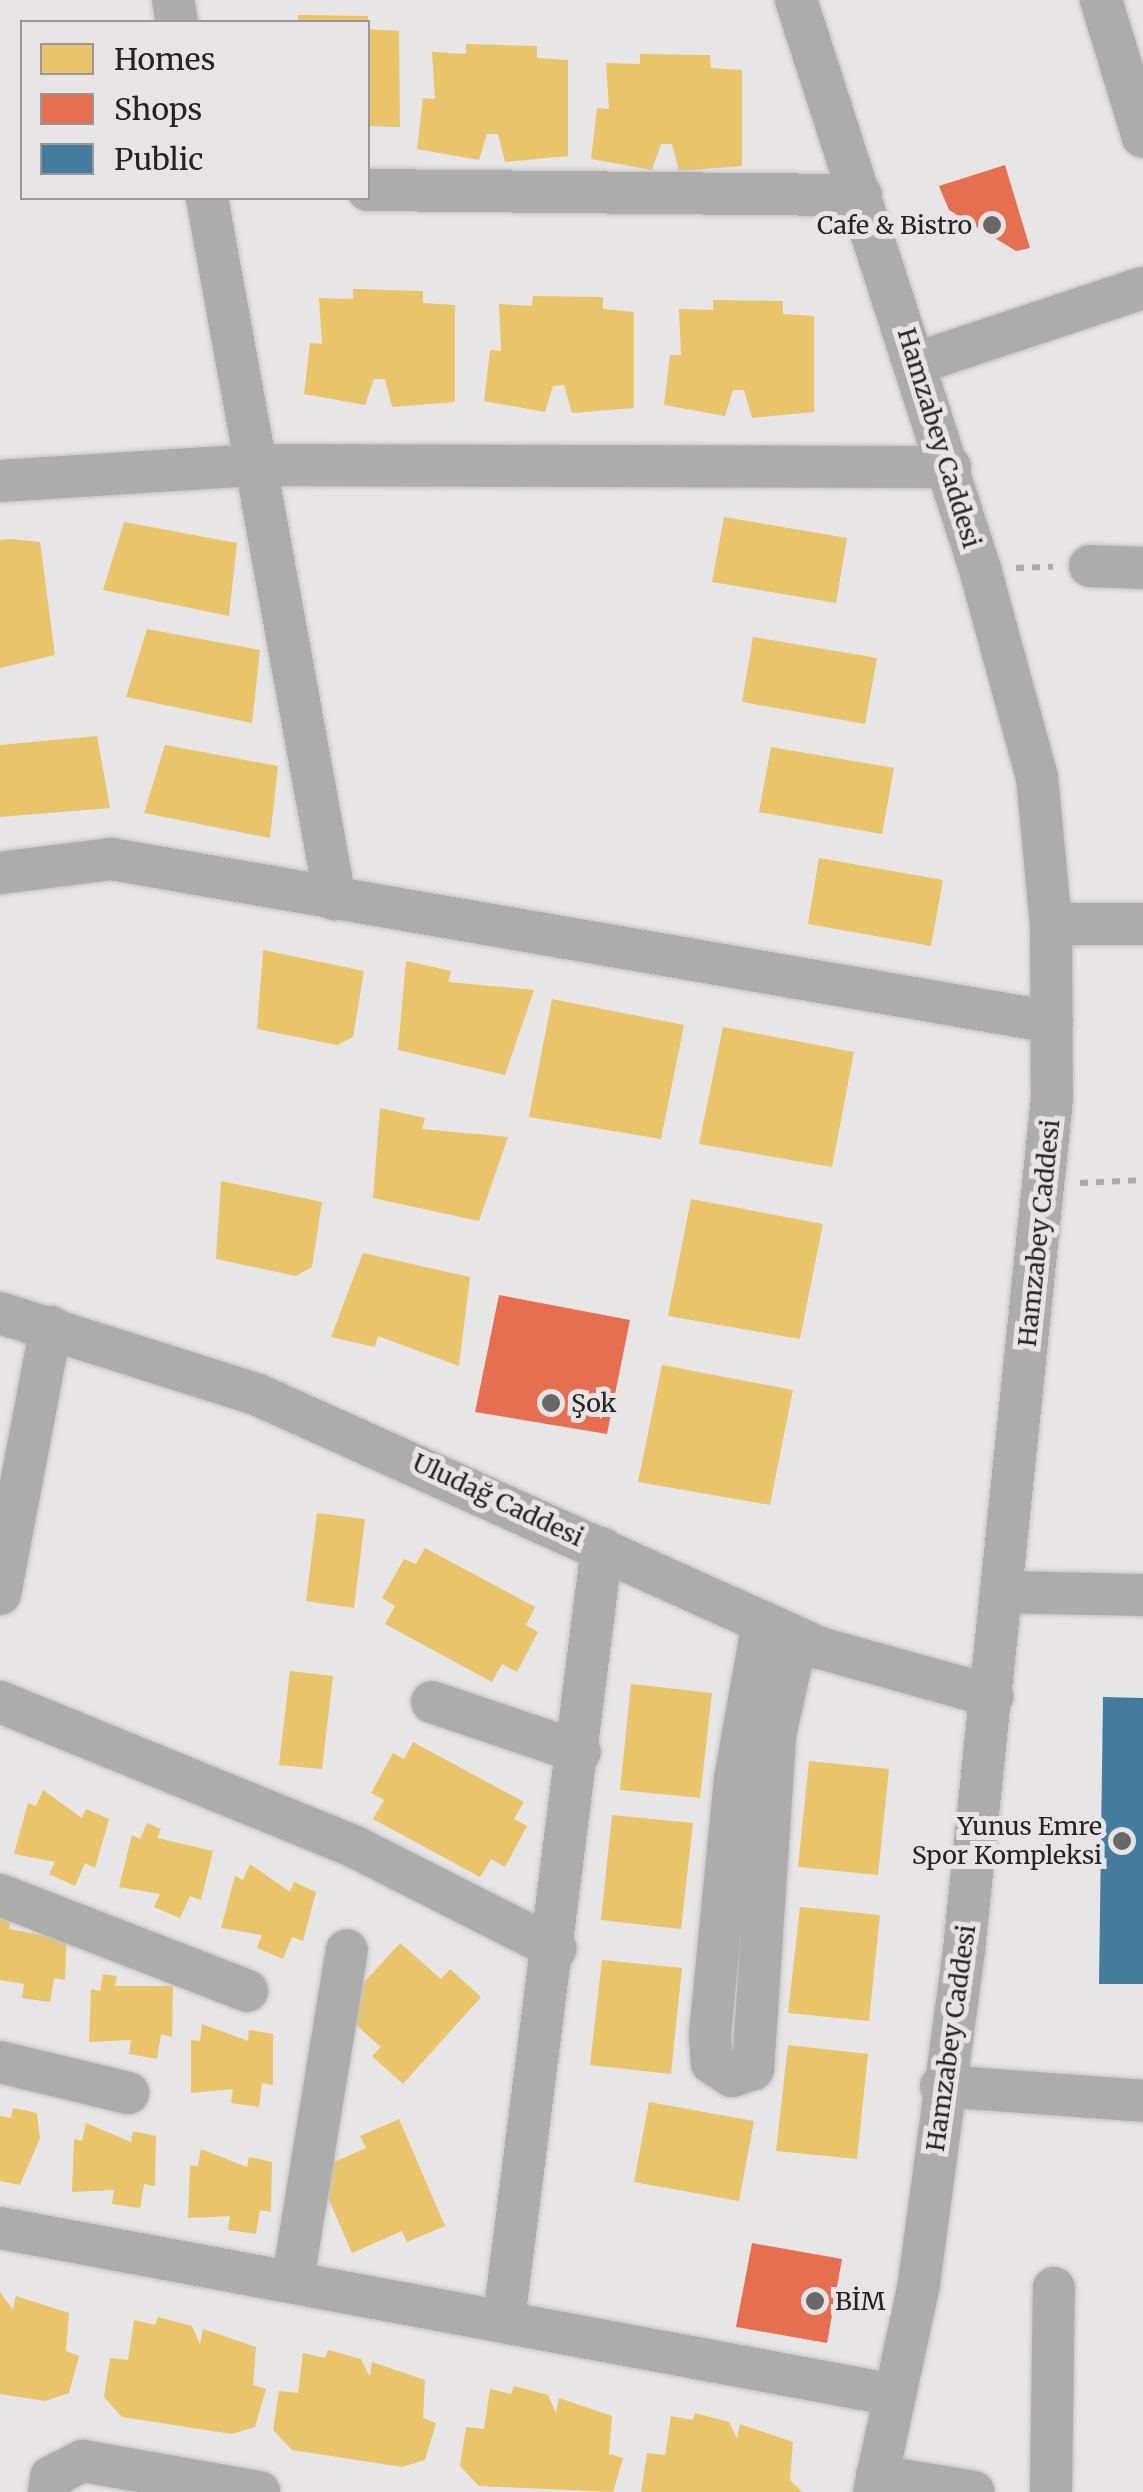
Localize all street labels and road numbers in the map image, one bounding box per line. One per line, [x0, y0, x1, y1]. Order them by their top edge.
street label: Hamzabey Caddesi [891, 324, 987, 552]
street label: Hamzabey Caddesi [1012, 1118, 1066, 1348]
street label: Uludağ Caddesi [408, 1447, 588, 1553]
street label: Hamzabey Caddesi [920, 1923, 982, 2153]

